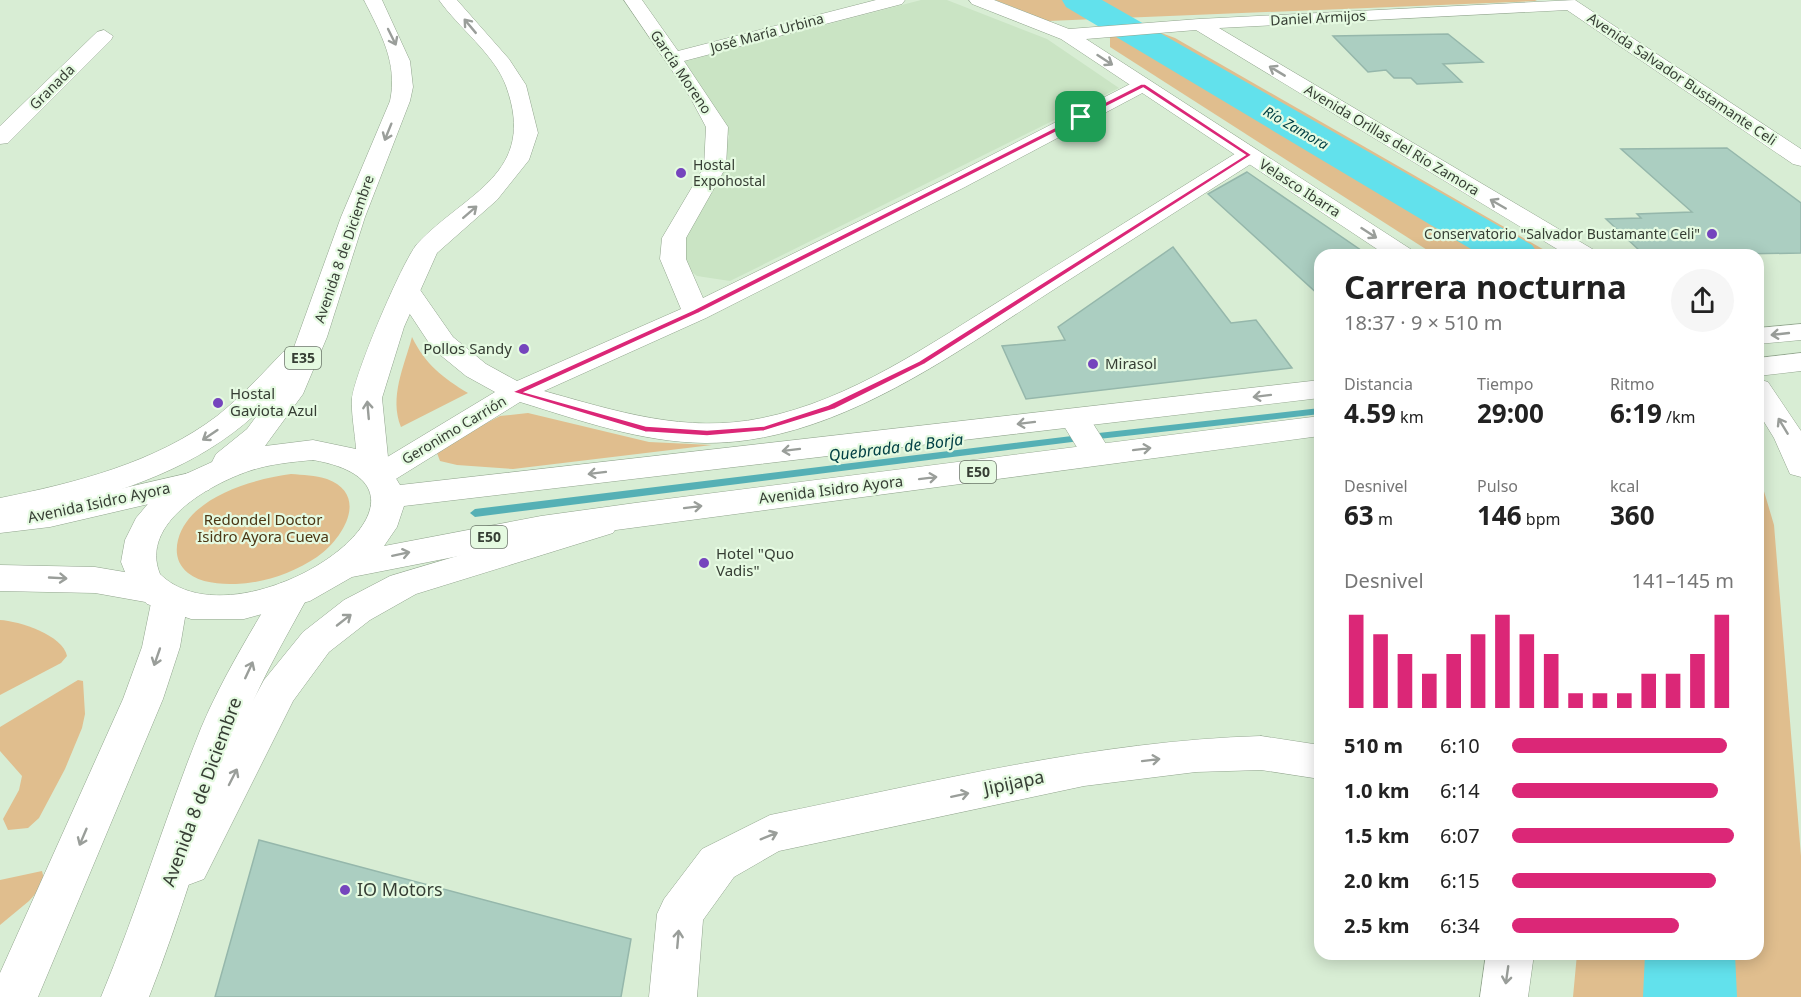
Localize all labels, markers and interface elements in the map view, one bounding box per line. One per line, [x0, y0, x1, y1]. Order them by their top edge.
street label: Daniel Armijos [1270, 5, 1367, 29]
street label: José María Urbina [706, 8, 826, 57]
street label: Avenida Salvador Bustamante Celi [1584, 8, 1781, 149]
one-way arrow [463, 19, 477, 34]
street label: García Moreno [646, 26, 716, 117]
one-way arrow [387, 28, 399, 46]
one-way arrow [1096, 54, 1113, 66]
street label: Granada [25, 60, 78, 113]
one-way arrow [1269, 65, 1286, 77]
street label: Avenida Orillas del Rio Zamora [1301, 80, 1483, 199]
pin [1055, 91, 1106, 142]
icon: arrive [1064, 100, 1097, 133]
water label: Río Zamora [1260, 101, 1332, 154]
one-way arrow [381, 123, 392, 141]
street label: Velasco Ibarra [1256, 154, 1345, 221]
place label: Hostal Expohostal [693, 155, 766, 190]
marker: Hostal Expohostal [674, 166, 688, 180]
street label: Avenida 8 de Diciembre [309, 172, 378, 325]
one-way arrow [1490, 198, 1507, 210]
one-way arrow [462, 205, 478, 218]
place label: Conservatorio "Salvador Bustamante Celi" [1424, 224, 1700, 243]
one-way arrow [1360, 226, 1377, 239]
marker: Conservatorio "Salvador Bustamante Celi" [1705, 227, 1719, 241]
text: Carrera nocturna [1344, 264, 1627, 309]
button: share [1671, 269, 1734, 332]
text: 18:37 · 9 × 510 m [1344, 309, 1502, 336]
one-way arrow [1770, 329, 1790, 340]
place label: Pollos Sandy [423, 338, 512, 358]
marker: Pollos Sandy [517, 342, 531, 356]
road number: E35 [285, 347, 321, 369]
place label: Mirasol [1105, 353, 1157, 373]
marker: Mirasol [1086, 357, 1100, 371]
text: Distancia [1344, 373, 1413, 395]
text: Tiempo [1477, 373, 1534, 395]
text: Ritmo [1610, 373, 1655, 395]
place label: Hostal Gaviota Azul [230, 383, 317, 420]
street label: Geronimo Carrión [398, 391, 509, 468]
one-way arrow [1252, 391, 1272, 402]
text: 4.59 [1344, 395, 1396, 431]
text: 29:00 [1477, 395, 1544, 431]
text: 6:19 [1610, 395, 1662, 431]
marker: Hostal Gaviota Azul [211, 396, 225, 410]
one-way arrow [362, 400, 373, 420]
text: km [1396, 406, 1424, 428]
text: /km [1662, 406, 1696, 428]
one-way arrow [1017, 418, 1037, 429]
one-way arrow [1777, 418, 1789, 435]
water label: Quebrada de Borja [828, 428, 964, 466]
one-way arrow [202, 429, 219, 441]
one-way arrow [1132, 443, 1152, 454]
one-way arrow [782, 445, 801, 456]
road number: E50 [960, 461, 996, 483]
one-way arrow [588, 468, 608, 479]
street label: Avenida Isidro Ayora [758, 470, 904, 508]
one-way arrow [918, 472, 938, 483]
text: Desnivel [1344, 475, 1408, 497]
text: Pulso [1477, 475, 1518, 497]
text: kcal [1610, 475, 1639, 497]
street label: Avenida Isidro Ayora [26, 477, 172, 527]
text: 63 [1344, 497, 1374, 533]
text: 146 [1477, 497, 1522, 533]
text: 360 [1610, 497, 1655, 533]
one-way arrow [683, 501, 703, 512]
text: m [1374, 508, 1393, 530]
text: bpm [1522, 508, 1560, 530]
park label: Redondel Doctor Isidro Ayora Cueva [197, 509, 329, 546]
road number: E50 [471, 526, 507, 548]
place label: Hotel "Quo Vadis" [716, 543, 794, 580]
one-way arrow [391, 548, 411, 559]
marker: Hotel "Quo Vadis" [697, 556, 711, 570]
text: Desnivel [1344, 567, 1424, 594]
text: 141–145 m [1631, 567, 1734, 594]
one-way arrow [48, 572, 68, 583]
one-way arrow [336, 613, 352, 626]
one-way arrow [151, 647, 162, 666]
one-way arrow [244, 661, 256, 679]
street label: Avenida 8 de Diciembre [156, 694, 246, 890]
text: 510 m [1344, 732, 1403, 759]
text: 6:10 [1440, 732, 1480, 759]
one-way arrow [1141, 754, 1161, 765]
street label: Jipijapa [979, 764, 1046, 801]
one-way arrow [227, 769, 239, 786]
text: 1.0 km [1344, 777, 1410, 804]
text: 6:14 [1440, 777, 1480, 804]
one-way arrow [950, 788, 969, 800]
text: 1.5 km [1344, 822, 1410, 849]
text: 6:07 [1440, 822, 1480, 849]
one-way arrow [77, 827, 88, 846]
one-way arrow [760, 830, 778, 841]
text: 2.0 km [1344, 867, 1410, 894]
text: 6:15 [1440, 867, 1480, 894]
place label: IO Motors [357, 877, 443, 901]
marker: IO Motors [338, 883, 352, 897]
text: 2.5 km [1344, 912, 1410, 939]
text: 6:34 [1440, 912, 1480, 939]
one-way arrow [673, 929, 684, 949]
one-way arrow [1502, 965, 1513, 985]

